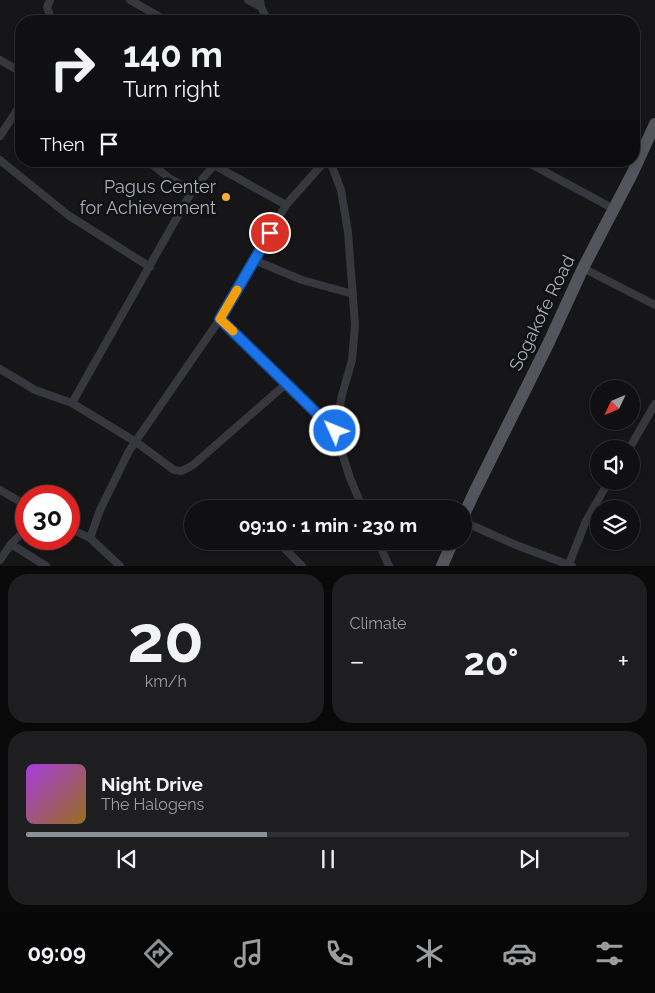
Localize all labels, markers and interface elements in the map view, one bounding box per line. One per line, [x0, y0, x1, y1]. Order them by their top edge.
text: 140 m [123, 34, 223, 75]
icon: right [40, 35, 105, 100]
text: Turn right [123, 76, 220, 102]
icon: arrive [95, 130, 123, 158]
text: Then [40, 133, 85, 155]
place label: Pagus Center for Achievement [80, 176, 217, 218]
marker: Pagus Center for Achievement [220, 191, 232, 203]
pin [249, 212, 291, 254]
icon: arrive [256, 219, 284, 247]
street label: Sogakofe Road [504, 251, 579, 374]
north arrow [590, 380, 640, 430]
map controls [590, 380, 640, 550]
position arrow [308, 404, 360, 456]
button: sound [590, 440, 640, 490]
speed limit sign: 30 [15, 485, 80, 550]
button: layers [590, 500, 640, 550]
text: 09:10 · 1 min · 230 m [239, 514, 417, 536]
text: 20 [127, 601, 204, 677]
text: Climate [350, 614, 406, 633]
text: 20° [463, 639, 519, 684]
text: − [350, 645, 365, 678]
text: + [617, 645, 629, 678]
text: km/h [145, 672, 187, 691]
text: Night Drive [101, 773, 203, 795]
text: The Halogens [101, 795, 204, 814]
icon: previous [113, 845, 141, 873]
icon: pause [314, 845, 342, 873]
icon: next [515, 845, 543, 873]
icon: directions [141, 936, 176, 971]
icon: music [231, 936, 266, 971]
icon: phone [322, 936, 357, 971]
icon: climate [412, 936, 447, 971]
icon: car [502, 936, 537, 971]
icon: filters [592, 936, 627, 971]
text: 09:09 [28, 940, 86, 966]

